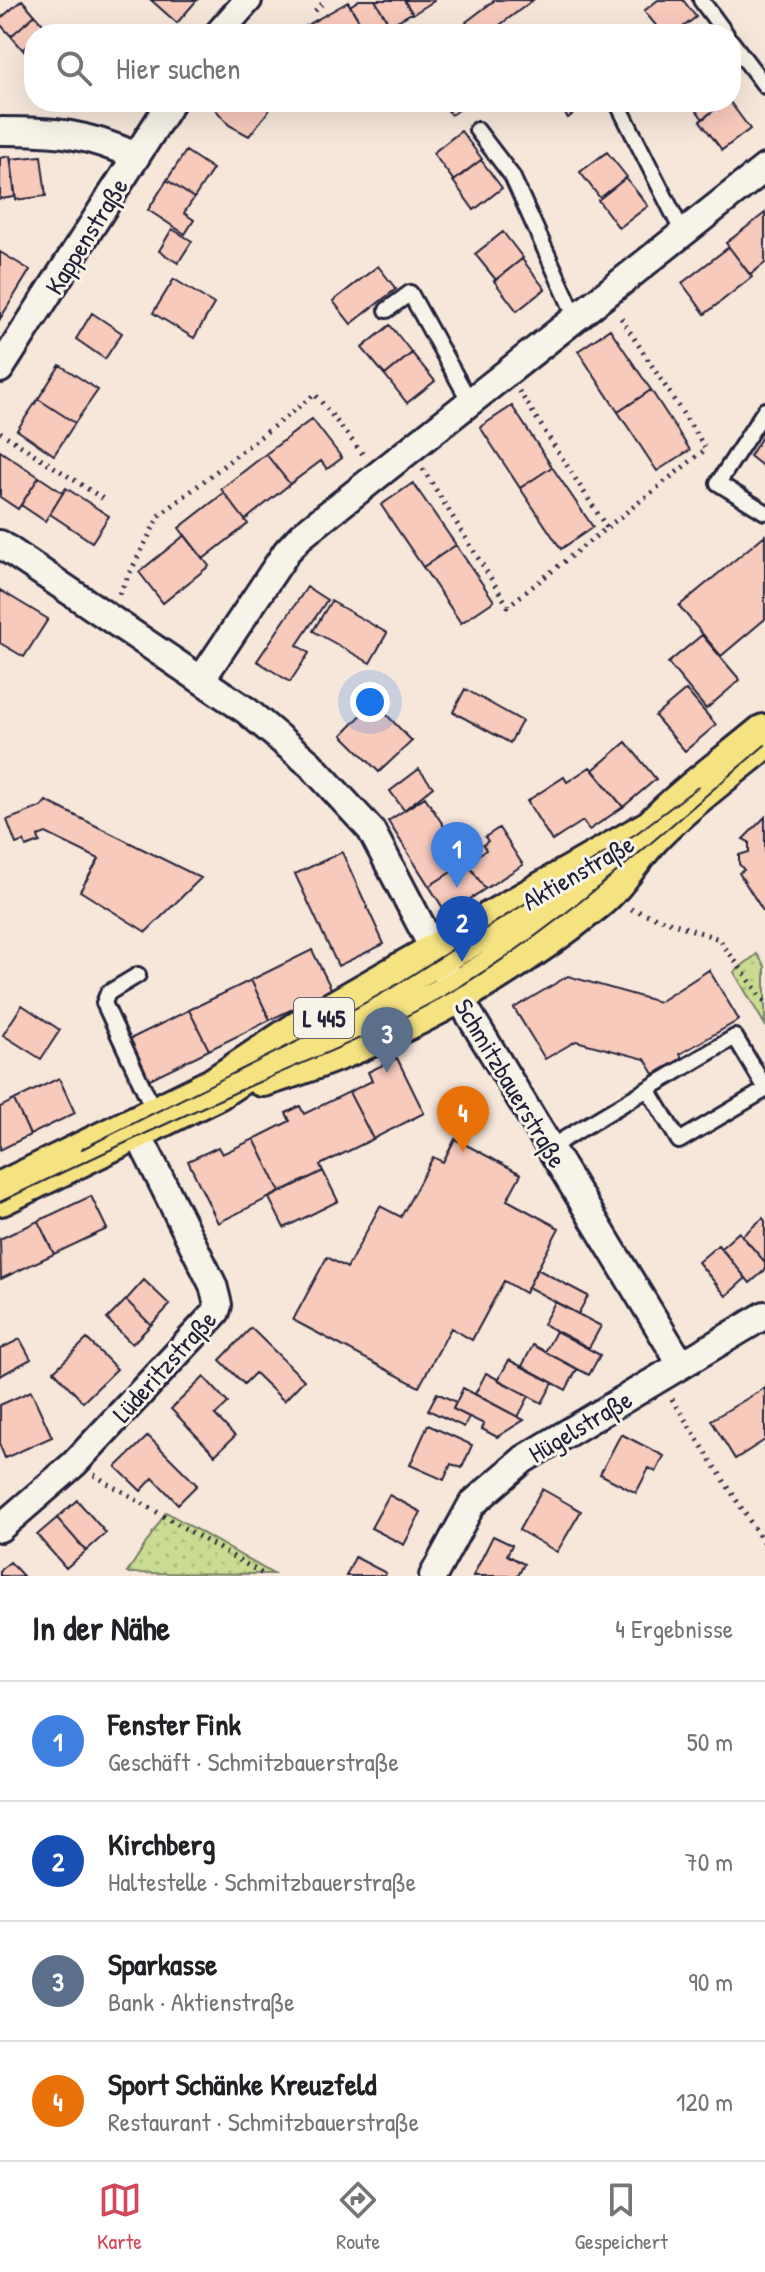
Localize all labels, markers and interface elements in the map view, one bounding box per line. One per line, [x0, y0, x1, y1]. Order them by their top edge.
search box [24, 24, 741, 112]
icon: search [52, 46, 96, 90]
text: Hier suchen [116, 48, 240, 88]
street label: Kappenstraße [36, 171, 136, 301]
your location [350, 682, 390, 722]
pin: 1 [431, 822, 483, 888]
street label: Aktienstraße [516, 826, 640, 918]
pin: 2 [436, 896, 488, 962]
street label: Schmitzbauerstraße [447, 992, 575, 1174]
road number: L 445 [294, 998, 354, 1038]
pin: 3 [361, 1007, 413, 1073]
pin: 4 [437, 1086, 489, 1152]
street label: Lüderitzstraße [104, 1302, 224, 1430]
street label: Hügelstraße [522, 1381, 638, 1471]
text: In der Nähe [32, 1605, 170, 1651]
text: 4 Ergebnisse [615, 1611, 733, 1646]
text: Fenster Fink [108, 1704, 241, 1744]
text: 1 [53, 1724, 63, 1759]
text: 50 m [687, 1724, 733, 1759]
text: Geschäft · Schmitzbauerstraße [108, 1744, 399, 1779]
text: Kirchberg [108, 1824, 215, 1864]
text: 2 [52, 1844, 64, 1879]
text: 70 m [685, 1844, 733, 1879]
text: Haltestelle · Schmitzbauerstraße [108, 1864, 416, 1899]
text: Sparkasse [108, 1944, 217, 1984]
text: 3 [52, 1964, 64, 1999]
text: 90 m [688, 1964, 733, 1999]
text: Bank · Aktienstraße [108, 1984, 295, 2019]
text: Sport Schänke Kreuzfeld [108, 2064, 377, 2104]
text: 4 [53, 2084, 63, 2119]
text: 120 m [676, 2084, 733, 2119]
text: Restaurant · Schmitzbauerstraße [108, 2104, 419, 2139]
tab: Karte [97, 2178, 142, 2256]
tab: Route [336, 2178, 380, 2256]
tab: Gespeichert [574, 2178, 668, 2256]

